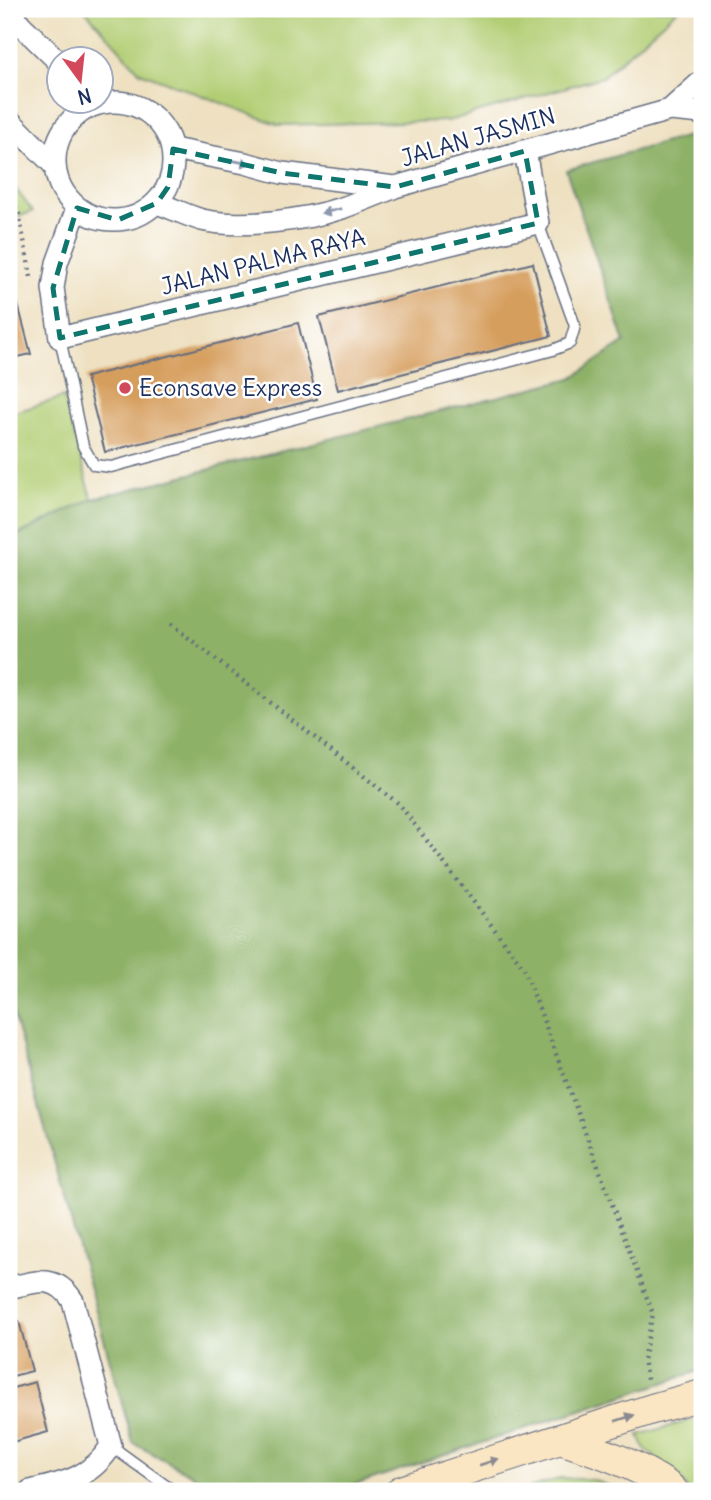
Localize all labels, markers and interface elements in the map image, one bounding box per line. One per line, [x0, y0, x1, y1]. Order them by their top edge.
north arrow [46, 46, 116, 116]
text: N [75, 83, 94, 110]
street label: JALAN JASMIN [397, 101, 558, 172]
one-way arrow [229, 156, 251, 167]
one-way arrow [319, 205, 341, 216]
street label: JALAN PALMA RAYA [158, 222, 368, 301]
place label: Econsave Express [139, 373, 322, 402]
marker: Econsave Express [117, 380, 133, 396]
one-way arrow [614, 1412, 635, 1422]
one-way arrow [479, 1456, 500, 1467]

